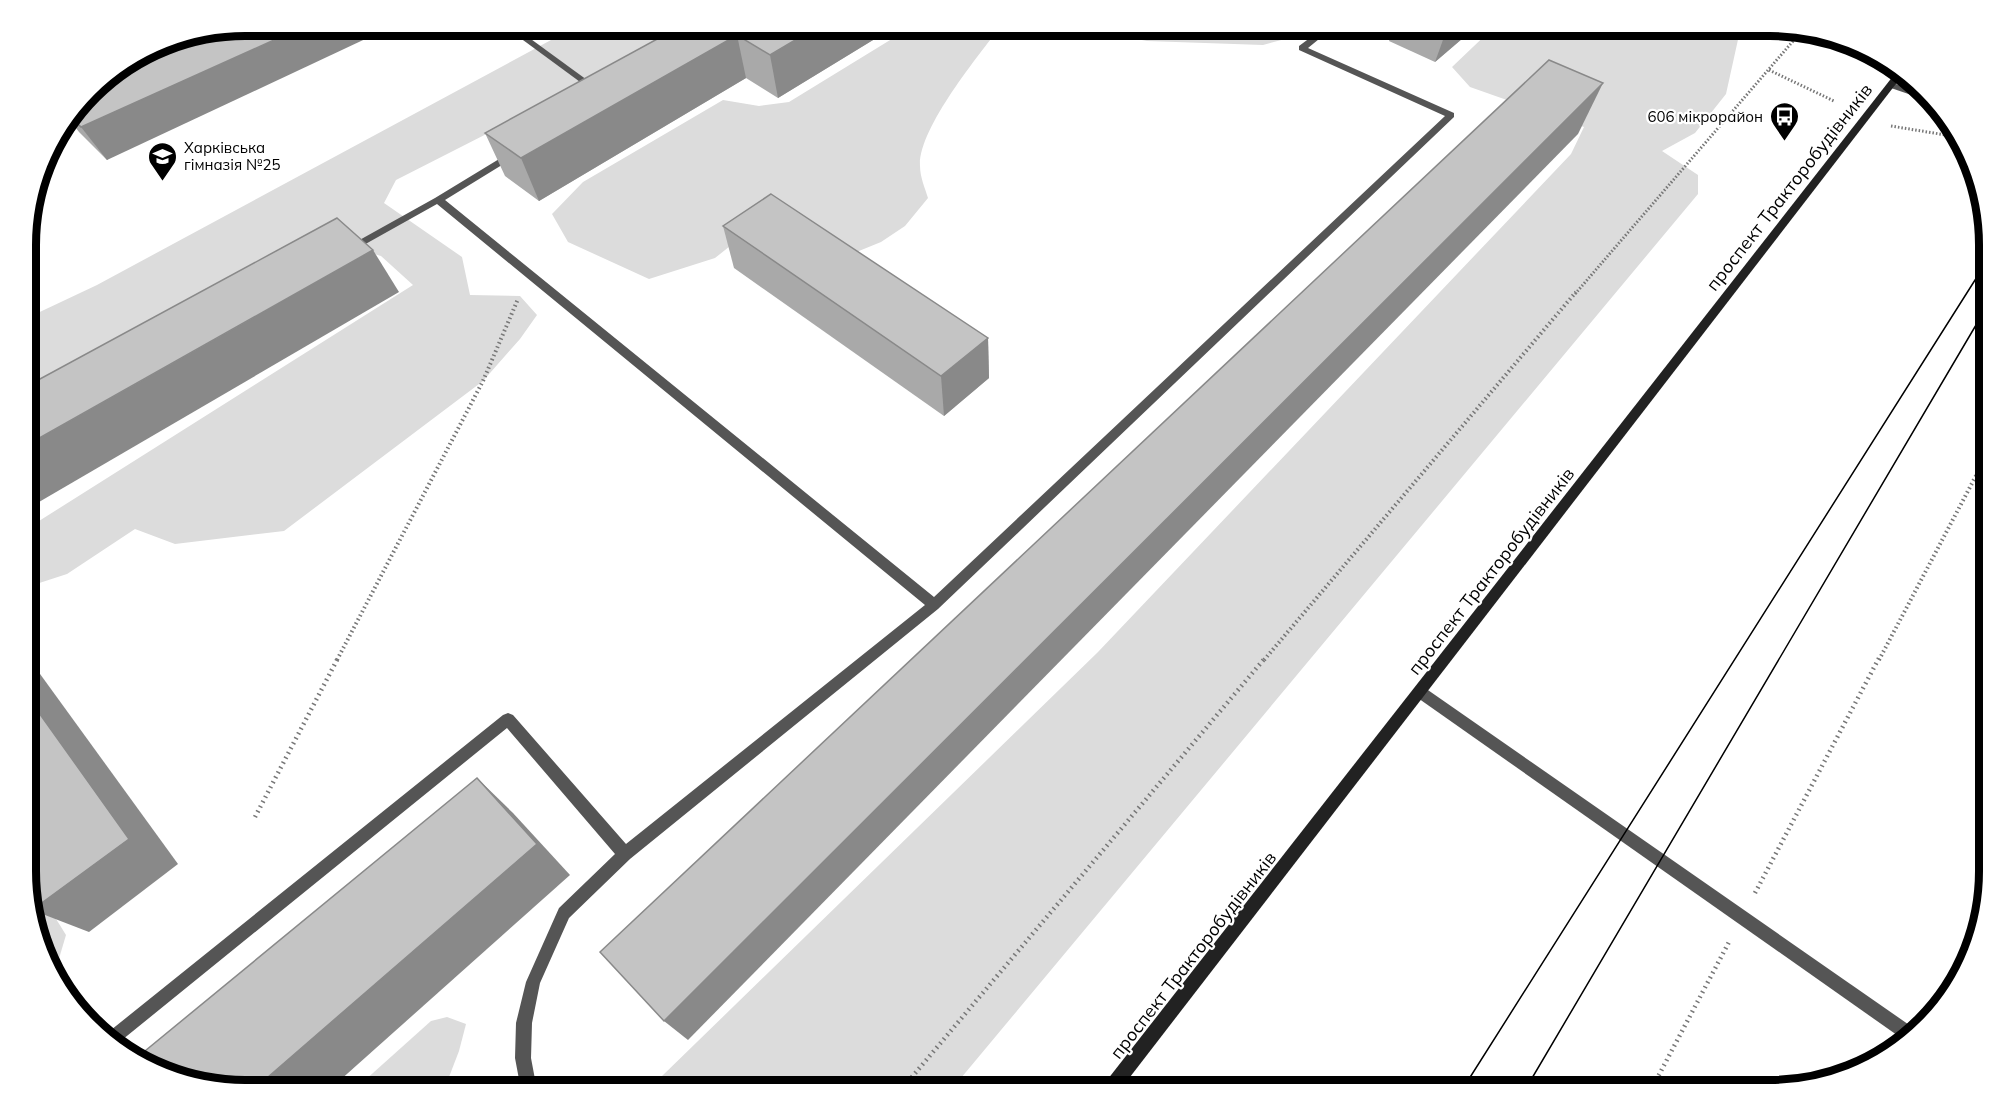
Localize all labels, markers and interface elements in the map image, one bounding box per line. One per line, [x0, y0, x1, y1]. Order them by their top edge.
street label: проспект Тракторобудівників [1701, 79, 1877, 295]
bus stop icon: 606 мікрорайон [1768, 100, 1800, 142]
place label: 606 мікрорайон [1647, 107, 1763, 126]
place label: Харківська гімназія №25 [184, 138, 280, 174]
school or university icon: Харківська гімназія №25 [147, 140, 179, 182]
street label: проспект Тракторобудівників [1403, 463, 1579, 679]
street label: проспект Тракторобудівників [1105, 847, 1281, 1063]

